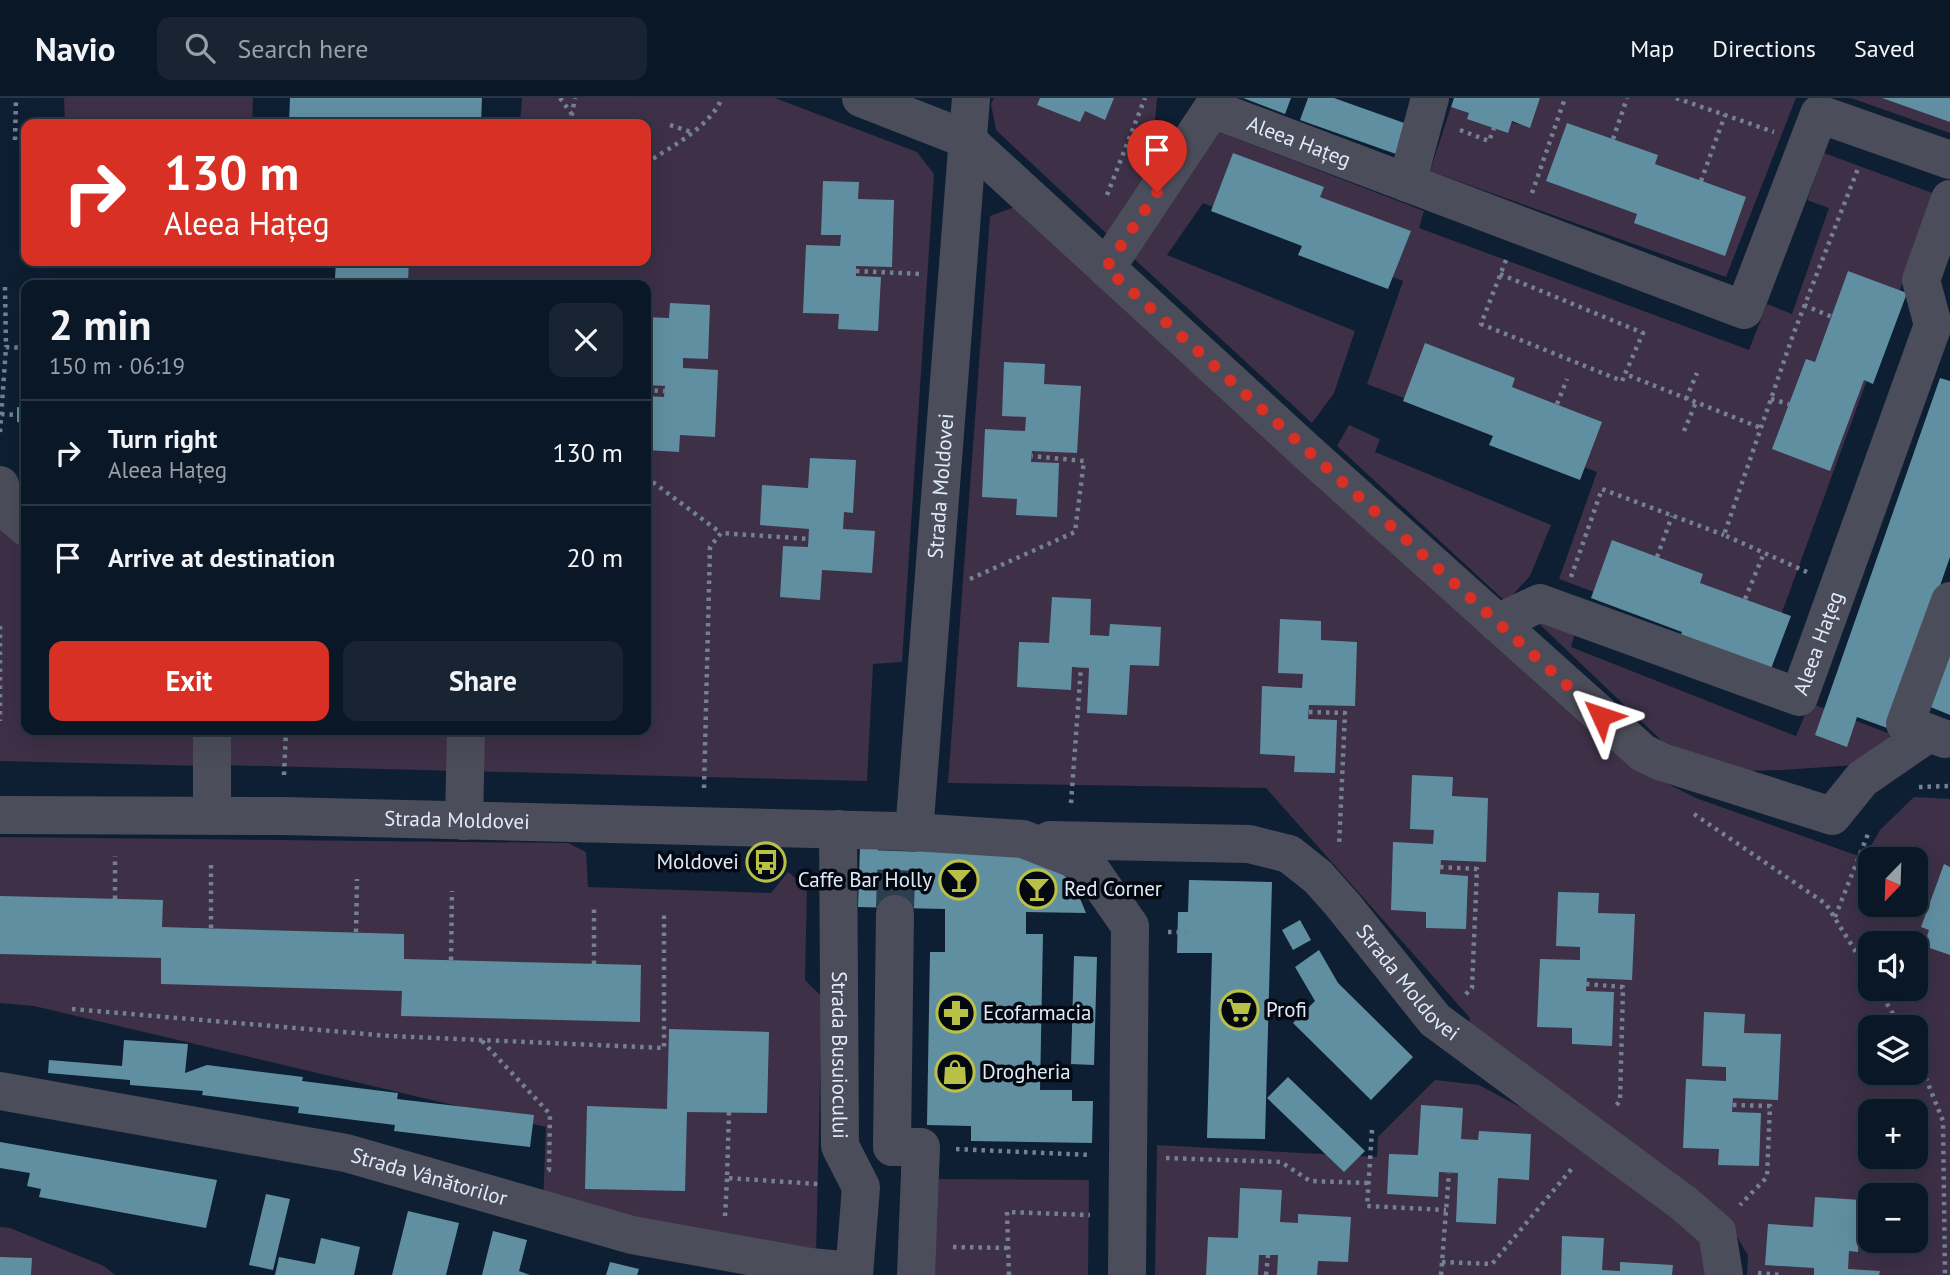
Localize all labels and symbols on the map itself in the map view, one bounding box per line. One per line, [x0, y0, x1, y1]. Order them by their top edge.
street label: Aleea Hațeg [1243, 110, 1355, 173]
pin [1127, 120, 1187, 192]
street label: Strada Moldovei [921, 412, 960, 560]
street label: Aleea Hațeg [1787, 587, 1849, 699]
position arrow [1564, 679, 1638, 753]
street label: Strada Moldovei [384, 804, 530, 835]
bus stop icon: Moldovei [745, 841, 787, 883]
north arrow [1858, 847, 1928, 917]
place label: Moldovei [657, 848, 739, 875]
bar icon: Caffe Bar Holly [938, 859, 980, 901]
place label: Caffe Bar Holly [798, 866, 932, 893]
bar icon: Red Corner [1016, 868, 1058, 910]
place label: Red Corner [1064, 875, 1162, 902]
street label: Strada Moldovei [1350, 918, 1465, 1046]
street label: Strada Busuiocului [826, 971, 854, 1139]
supermarket icon: Profi [1218, 989, 1260, 1031]
pharmacy icon: Ecofarmacia [935, 992, 977, 1034]
place label: Profi [1266, 996, 1307, 1023]
place label: Ecofarmacia [983, 999, 1092, 1026]
shop icon: Drogheria [934, 1051, 976, 1093]
place label: Drogheria [982, 1058, 1071, 1085]
street label: Strada Vânătorilor [348, 1141, 511, 1212]

